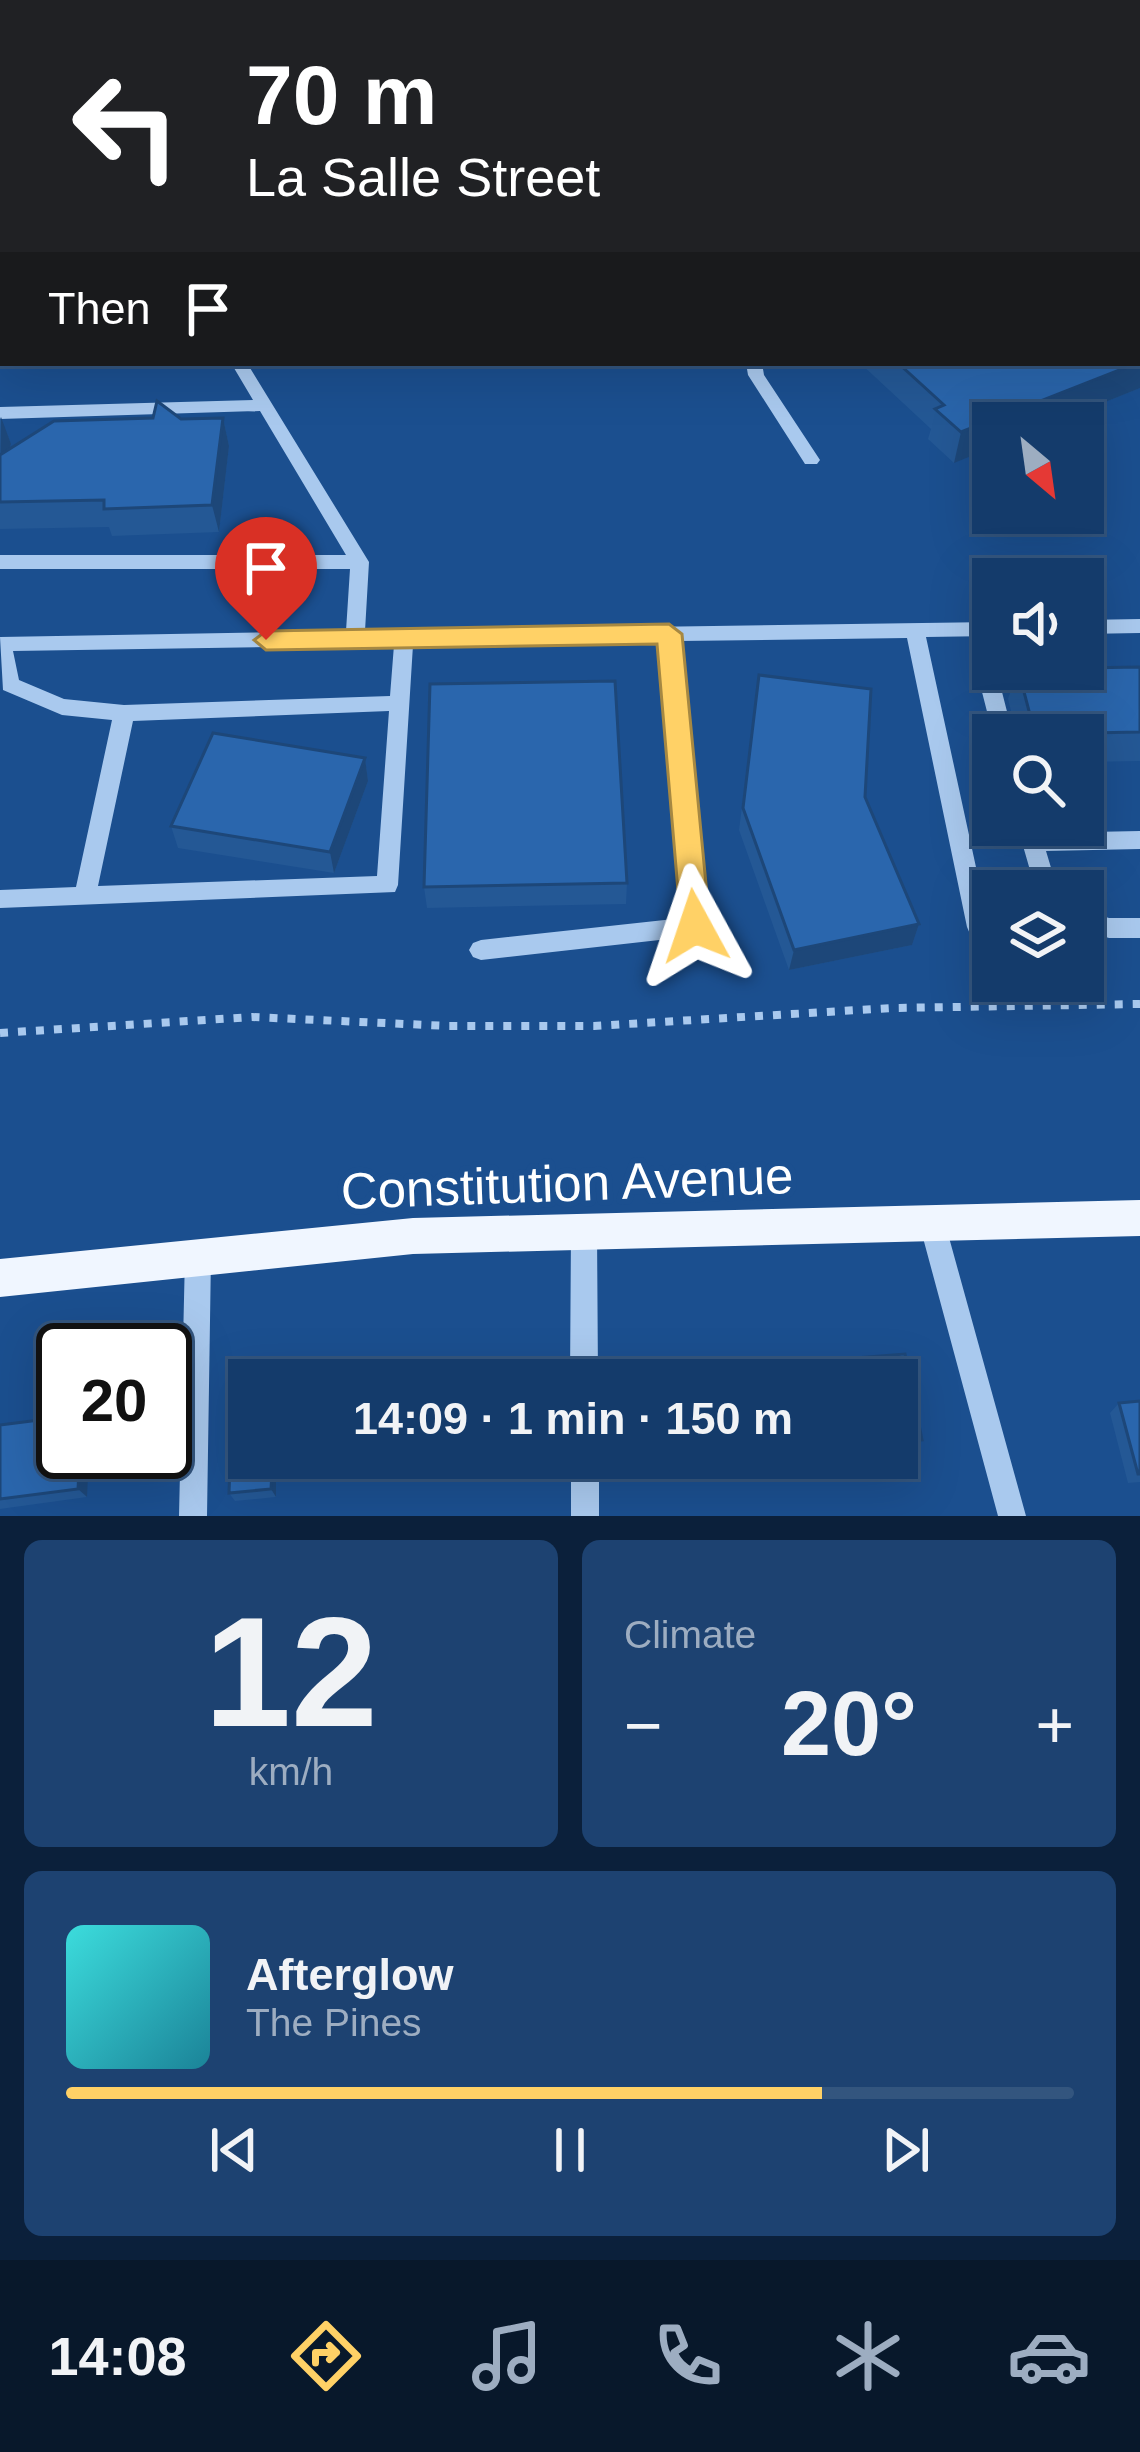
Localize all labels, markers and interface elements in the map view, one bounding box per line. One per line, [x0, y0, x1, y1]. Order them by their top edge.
icon: left [48, 48, 204, 204]
text: 70 m [246, 48, 437, 142]
text: La Salle Street [246, 147, 600, 207]
icon: arrive [175, 276, 241, 342]
text: Then [48, 283, 151, 334]
north arrow [972, 402, 1104, 534]
map controls [972, 402, 1104, 1002]
pin [215, 517, 317, 640]
icon: arrive [233, 535, 299, 601]
button: sound [972, 558, 1104, 690]
button: search [972, 714, 1104, 846]
position arrow [632, 863, 758, 989]
button: layers [972, 870, 1104, 1002]
street label: Constitution Avenue [340, 1147, 794, 1220]
speed limit sign: 20 [36, 1323, 192, 1479]
text: 14:09 · 1 min · 150 m [353, 1393, 793, 1444]
text: 12 [204, 1585, 378, 1759]
text: Climate [624, 1613, 756, 1656]
text: 20° [781, 1674, 917, 1774]
text: − [624, 1688, 663, 1762]
text: + [1035, 1688, 1074, 1762]
text: km/h [249, 1750, 333, 1793]
text: Afterglow [246, 1949, 454, 2000]
text: The Pines [246, 2001, 422, 2044]
icon: previous [201, 2117, 267, 2183]
icon: pause [537, 2117, 603, 2183]
icon: next [873, 2117, 939, 2183]
icon: directions [284, 2314, 368, 2398]
icon: music [465, 2314, 549, 2398]
icon: phone [646, 2314, 730, 2398]
icon: climate [826, 2314, 910, 2398]
icon: car [1007, 2314, 1091, 2398]
text: 14:08 [48, 2326, 187, 2386]

